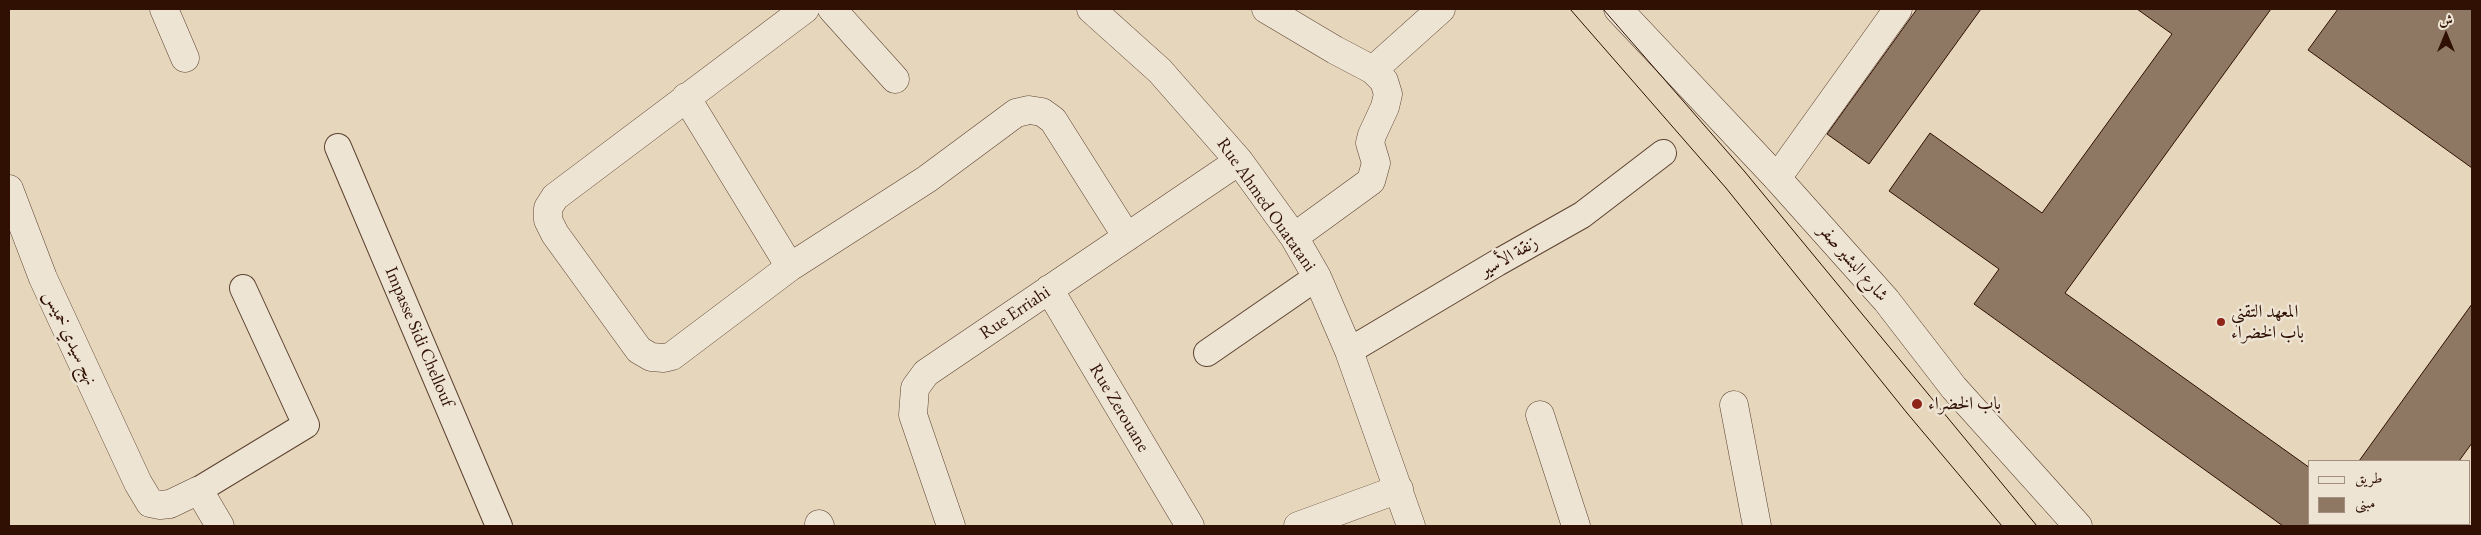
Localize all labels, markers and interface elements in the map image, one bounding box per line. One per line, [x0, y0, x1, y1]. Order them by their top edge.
north arrow [2421, 10, 2471, 60]
text: ش [2439, 11, 2453, 29]
street label: Rue Ahmed Ouatatani [1212, 134, 1320, 276]
street label: شارع البشير صفر [1814, 220, 1892, 306]
street label: زنقة الأسير [1476, 232, 1542, 282]
street label: Impasse Sidi Chellouf [380, 264, 458, 410]
street label: Rue Erriahi [976, 282, 1054, 344]
street label: نهج سيدي خميس [39, 287, 101, 389]
place label: المعهد التقني باب الخضراء [2231, 301, 2304, 344]
marker: المعهد التقني باب الخضراء [2215, 316, 2227, 328]
street label: Rue Zerouane [1084, 360, 1154, 456]
place label: باب الخضراء [1928, 393, 2001, 415]
marker: باب الخضراء [1910, 397, 1924, 411]
legend [2308, 460, 2471, 525]
text: طريق [2355, 468, 2382, 487]
text: مبنى [2355, 493, 2375, 512]

